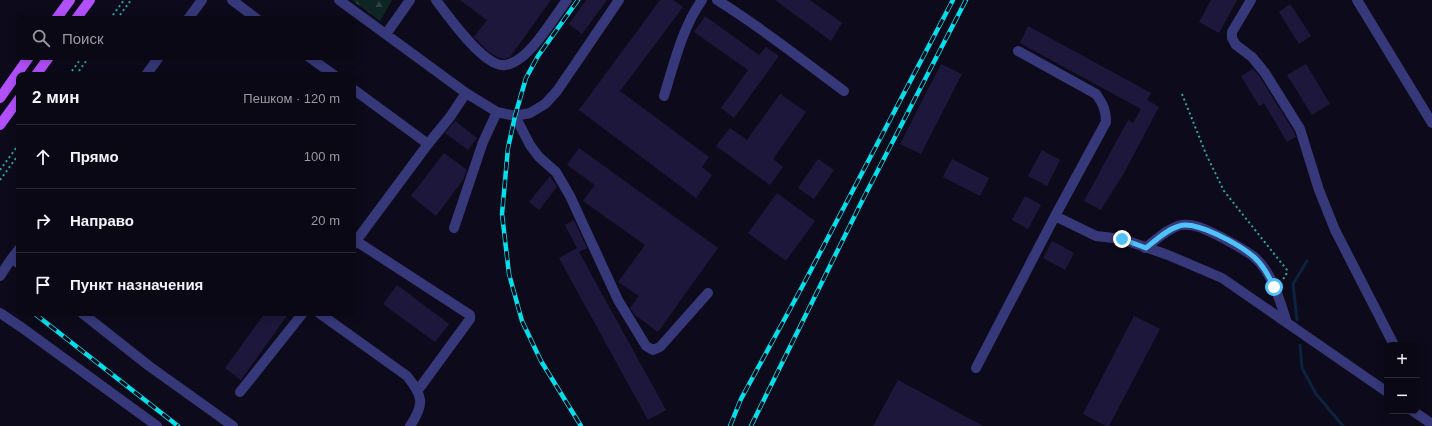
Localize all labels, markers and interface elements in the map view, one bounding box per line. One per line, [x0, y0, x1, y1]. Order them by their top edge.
search box [16, 16, 356, 60]
icon: search [30, 27, 52, 49]
text: Поиск [62, 30, 104, 47]
text: 2 мин [32, 88, 79, 107]
text: Пешком · 120 m [243, 91, 340, 106]
icon: ahead [32, 146, 54, 168]
text: Прямо [70, 148, 119, 165]
text: 100 m [304, 149, 340, 164]
icon: right [32, 210, 54, 232]
text: Направо [70, 212, 134, 229]
text: 20 m [311, 213, 340, 228]
route end [1113, 230, 1131, 248]
icon: arrive [32, 274, 54, 296]
text: Пункт назначения [70, 276, 203, 293]
route start [1265, 278, 1283, 296]
map controls [1384, 342, 1420, 414]
button: + [1384, 342, 1420, 378]
button: − [1384, 378, 1420, 414]

